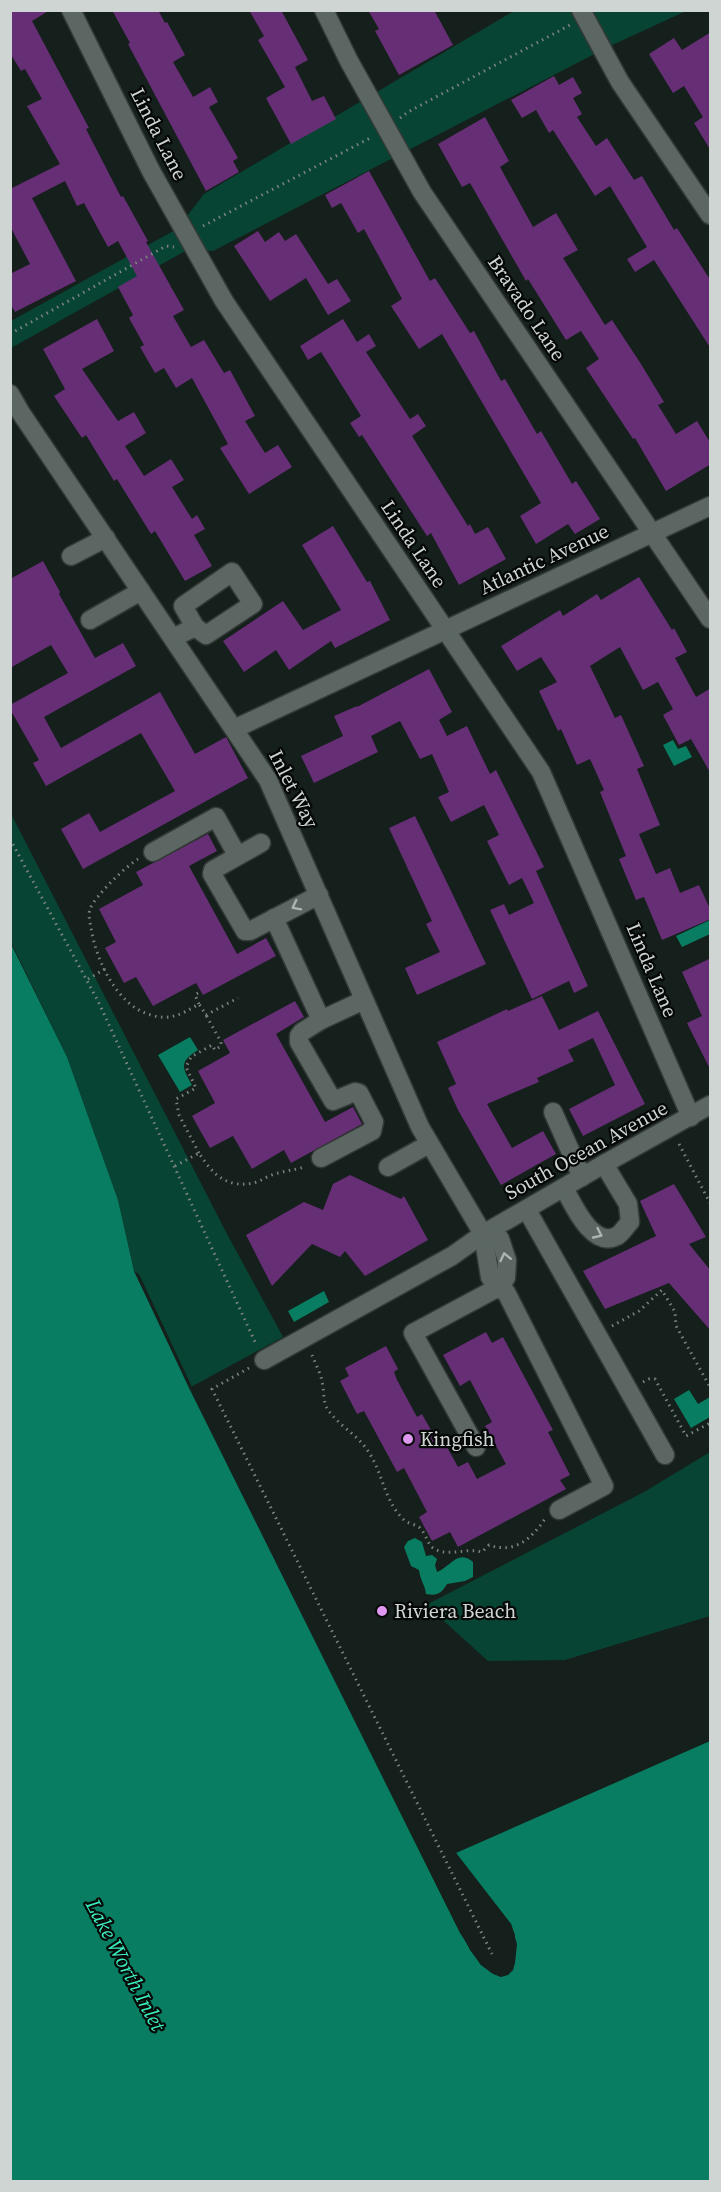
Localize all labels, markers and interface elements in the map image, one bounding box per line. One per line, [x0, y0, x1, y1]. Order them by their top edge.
street label: Linda Lane [124, 83, 194, 185]
street label: Bravado Lane [481, 250, 573, 366]
street label: Linda Lane [374, 495, 454, 593]
street label: Atlantic Avenue [475, 517, 613, 601]
street label: Inlet Way [262, 745, 326, 834]
one-way arrow [292, 899, 303, 910]
street label: Linda Lane [620, 918, 684, 1022]
street label: South Ocean Avenue [499, 1094, 673, 1206]
one-way arrow [591, 1226, 602, 1238]
one-way arrow [499, 1252, 512, 1262]
place label: Kingfish [420, 1425, 494, 1453]
marker: Kingfish [401, 1432, 415, 1446]
place label: Riviera Beach [394, 1597, 516, 1625]
marker: Riviera Beach [375, 1604, 389, 1618]
water label: Lake Worth Inlet [78, 1893, 174, 2037]

